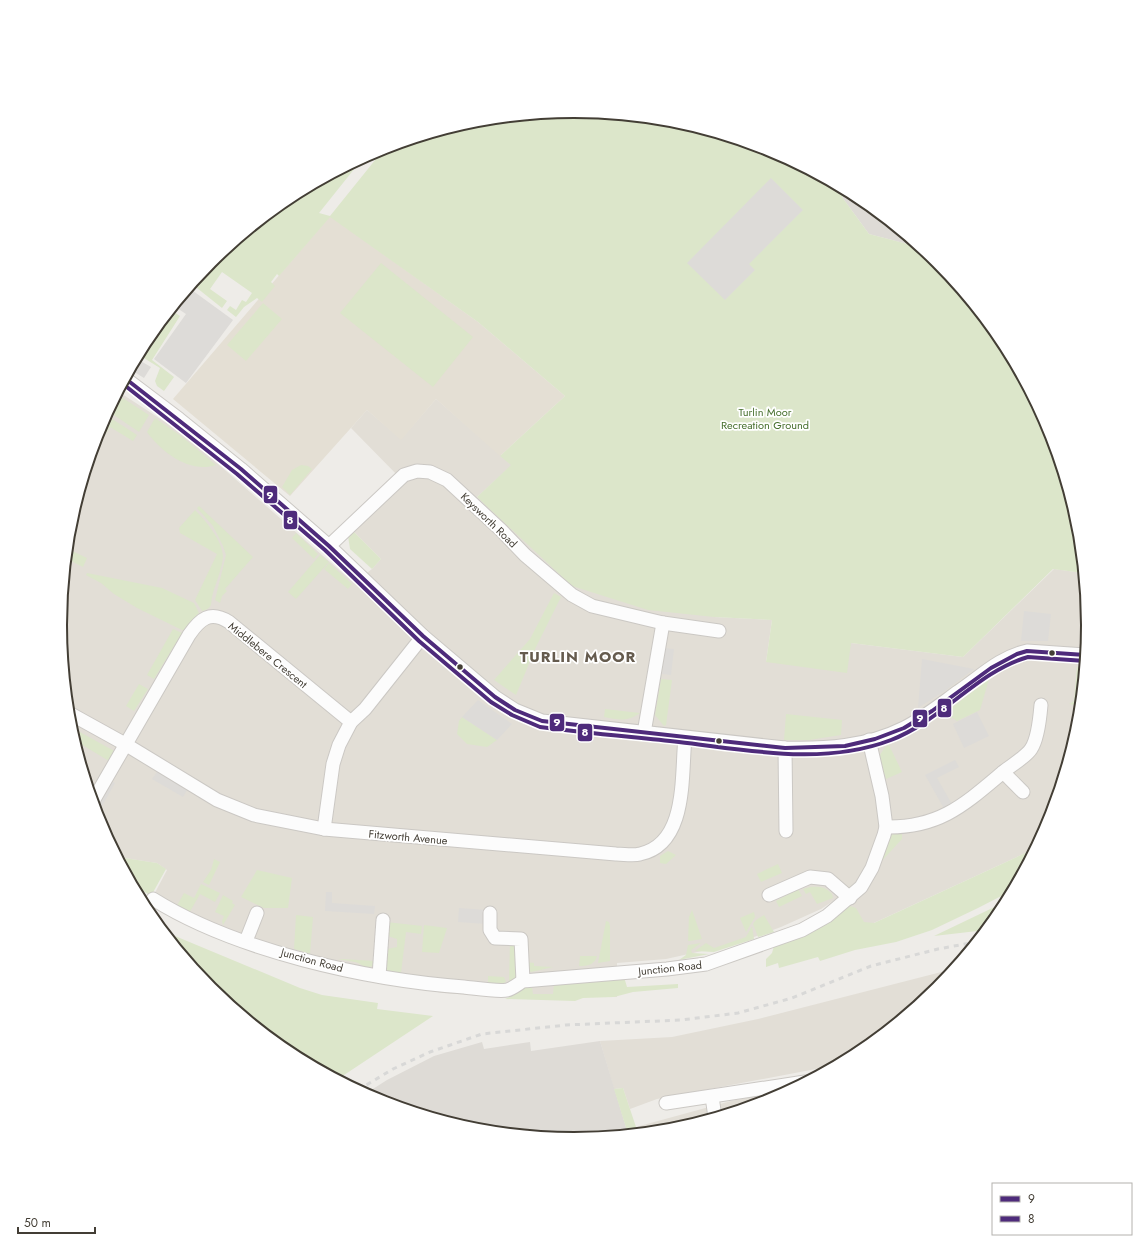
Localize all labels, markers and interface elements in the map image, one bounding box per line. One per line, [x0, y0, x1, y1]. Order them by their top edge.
park label: Turlin Moor Recreation Ground [721, 404, 809, 433]
line badge: 9 [263, 485, 278, 504]
text: 9 [266, 487, 274, 503]
street label: Keysworth Road [457, 489, 521, 551]
line badge: 8 [283, 510, 298, 530]
text: 8 [287, 512, 294, 528]
street label: Middlebere Crescent [225, 618, 311, 692]
district label: TURLIN MOOR [520, 646, 636, 668]
unlabelled marker [1047, 648, 1057, 658]
unlabelled marker [455, 662, 465, 672]
line badge: 8 [937, 698, 952, 718]
text: 8 [941, 700, 948, 716]
line badge: 9 [912, 709, 928, 728]
text: 9 [916, 710, 924, 726]
line badge: 9 [549, 713, 565, 732]
text: 9 [553, 714, 561, 730]
line badge: 8 [577, 723, 593, 742]
text: 8 [582, 724, 589, 740]
unlabelled marker [714, 736, 724, 746]
street label: Fitzworth Avenue [368, 826, 449, 848]
street label: Junction Road [277, 944, 345, 976]
street label: Junction Road [635, 957, 703, 979]
legend [992, 1183, 1132, 1235]
text: 9 [1028, 1190, 1035, 1208]
scale bar [18, 1209, 95, 1235]
text: 8 [1028, 1210, 1035, 1228]
text: 50 m [24, 1214, 51, 1232]

